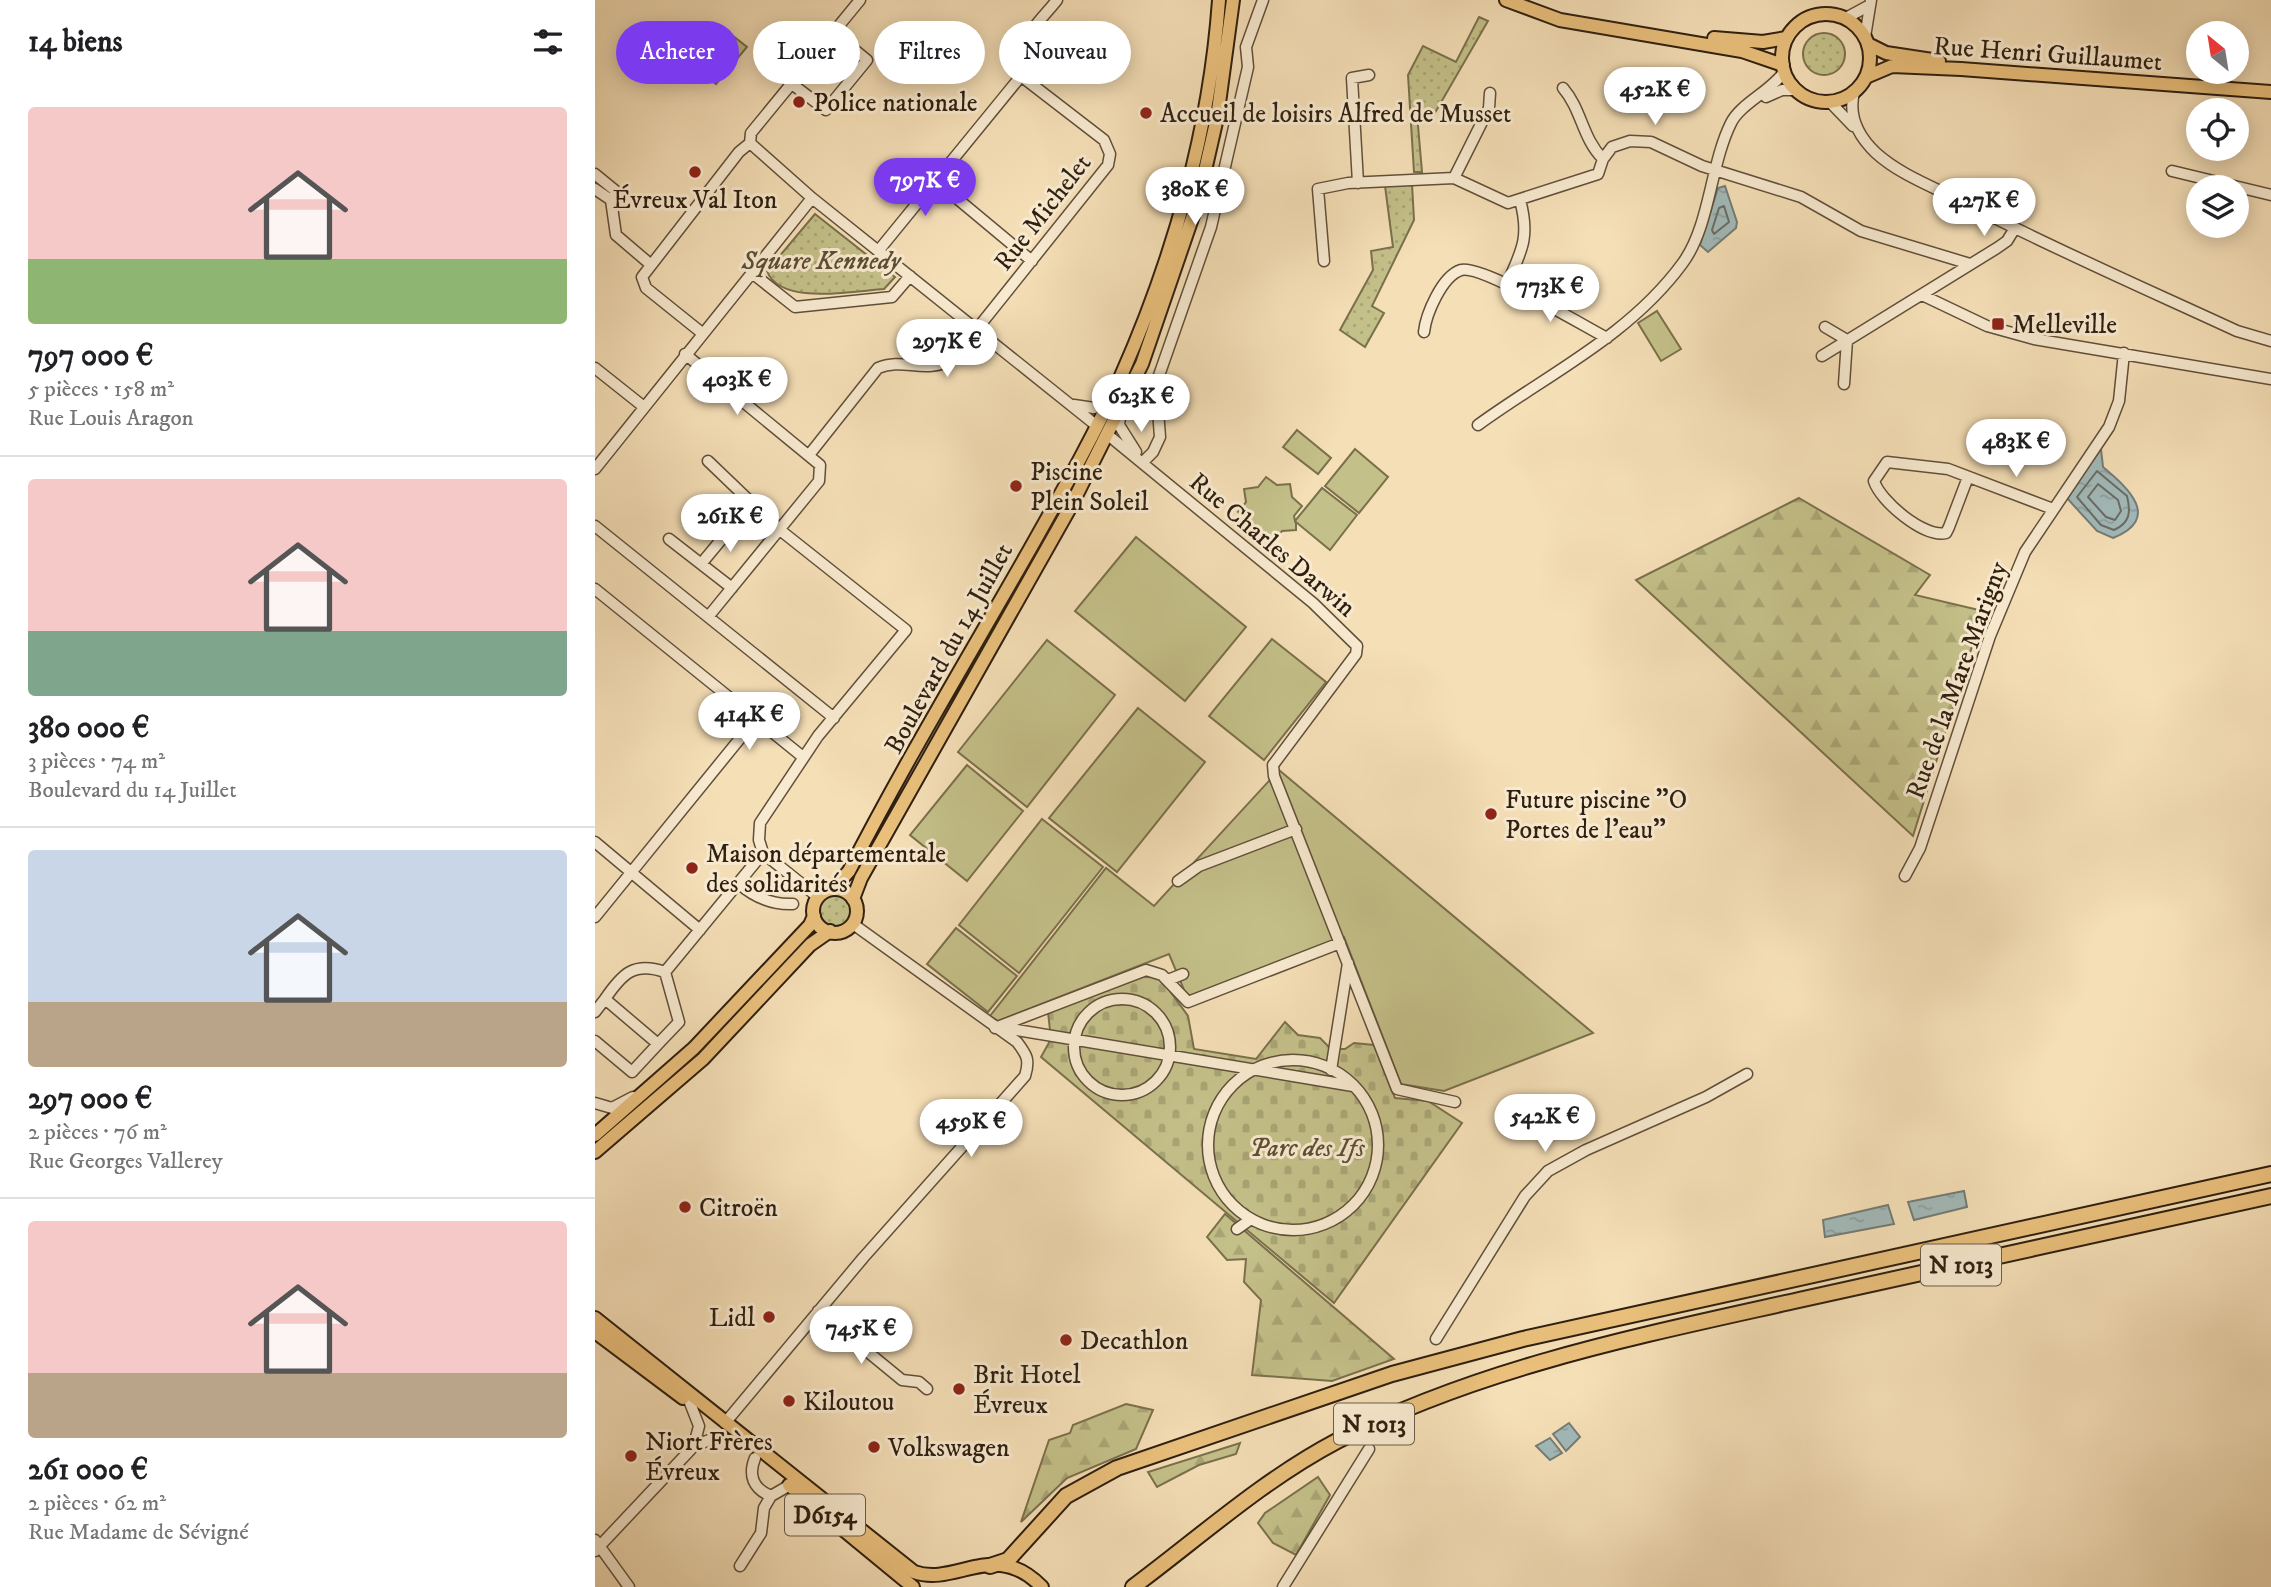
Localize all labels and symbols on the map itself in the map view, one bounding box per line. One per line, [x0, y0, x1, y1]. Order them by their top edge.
north arrow [2186, 21, 2249, 84]
street label: Rue Henri Guillaumet [1932, 30, 2163, 79]
pin: 452K € [1598, 68, 1712, 127]
place label: Police nationale [813, 87, 978, 120]
marker: Police nationale [791, 94, 807, 110]
place label: Accueil de loisirs Alfred de Musset [1160, 98, 1511, 131]
marker: Accueil de loisirs Alfred de Musset [1138, 105, 1154, 121]
street label: Rue Michelet [987, 148, 1099, 278]
pin: 797K € [868, 158, 982, 218]
marker: Évreux Val Iton [687, 164, 703, 180]
pin: 380K € [1138, 168, 1252, 227]
pin: 427K € [1927, 178, 2041, 238]
place label: Évreux Val Iton [613, 184, 778, 217]
park label: Square Kennedy [741, 245, 902, 278]
pin: 773K € [1493, 264, 1607, 324]
place label: Melleville [2012, 309, 2117, 342]
marker: Melleville [1990, 316, 2006, 332]
pin: 297K € [890, 320, 1004, 379]
pin: 403K € [680, 358, 794, 417]
pin: 623K € [1084, 374, 1198, 434]
pin: 483K € [1959, 420, 2073, 479]
place label: Piscine Plein Soleil [1030, 456, 1149, 519]
street label: Rue Charles Darwin [1182, 466, 1362, 625]
marker: Piscine Plein Soleil [1008, 478, 1024, 494]
pin: 261K € [673, 494, 787, 554]
street label: Boulevard du 14 Juillet [878, 538, 1021, 760]
street label: Rue de la Mare Marigny [1899, 557, 2016, 804]
pin: 414K € [692, 692, 806, 752]
place label: Future piscine "O Portes de l'eau" [1505, 784, 1687, 847]
marker: Future piscine "O Portes de l'eau" [1483, 806, 1499, 822]
place label: Maison départementale des solidarités [706, 838, 946, 901]
marker: Maison départementale des solidarités [684, 860, 700, 876]
pin: 542K € [1488, 1094, 1602, 1154]
pin: 459K € [914, 1100, 1028, 1159]
park label: Parc des Ifs [1249, 1132, 1366, 1165]
place label: Citroën [699, 1192, 778, 1225]
marker: Citroën [677, 1199, 693, 1215]
road number: N 1013 [1921, 1245, 2001, 1286]
place label: Lidl [709, 1302, 755, 1335]
pin: 745K € [804, 1306, 918, 1366]
marker: Lidl [761, 1309, 777, 1325]
place label: Decathlon [1080, 1325, 1189, 1358]
marker: Decathlon [1058, 1332, 1074, 1348]
place label: Brit Hotel Évreux [973, 1359, 1081, 1422]
marker: Brit Hotel Évreux [951, 1381, 967, 1397]
place label: Kiloutou [803, 1386, 894, 1419]
marker: Kiloutou [781, 1393, 797, 1409]
road number: N 1013 [1334, 1404, 1414, 1444]
place label: Niort Frères Évreux [645, 1426, 773, 1489]
place label: Volkswagen [887, 1432, 1010, 1465]
marker: Volkswagen [866, 1439, 882, 1455]
marker: Niort Frères Évreux [623, 1448, 639, 1464]
road number: D6154 [785, 1494, 865, 1535]

